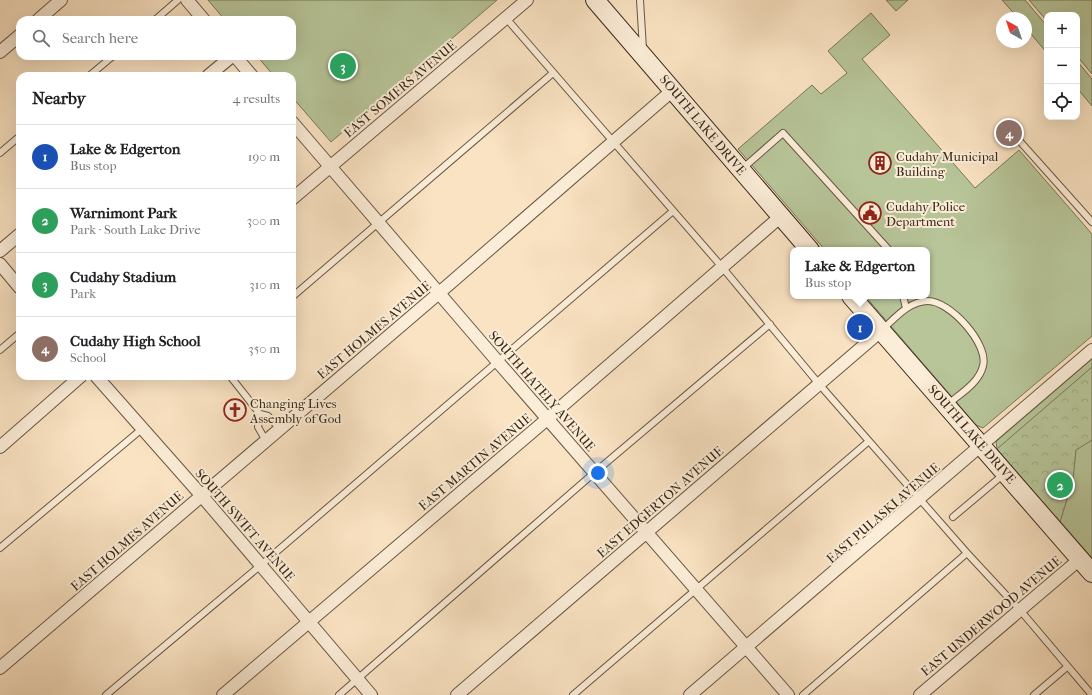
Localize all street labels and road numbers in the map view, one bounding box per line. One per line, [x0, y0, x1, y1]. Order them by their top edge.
street label: EAST SOMERS AVENUE [341, 38, 459, 140]
street label: SOUTH LAKE DRIVE [657, 72, 749, 178]
street label: EAST HOLMES AVENUE [314, 278, 434, 382]
street label: SOUTH HATELY AVENUE [486, 328, 598, 454]
street label: SOUTH LAKE DRIVE [925, 382, 1019, 487]
street label: EAST MARTIN AVENUE [416, 410, 534, 514]
street label: EAST EDGERTON AVENUE [594, 443, 726, 561]
street label: EAST PULASKI AVENUE [823, 460, 943, 566]
street label: SOUTH SWIFT AVENUE [192, 466, 298, 584]
street label: EAST HOLMES AVENUE [68, 488, 186, 594]
street label: EAST UNDERWOOD AVENUE [918, 553, 1064, 679]

